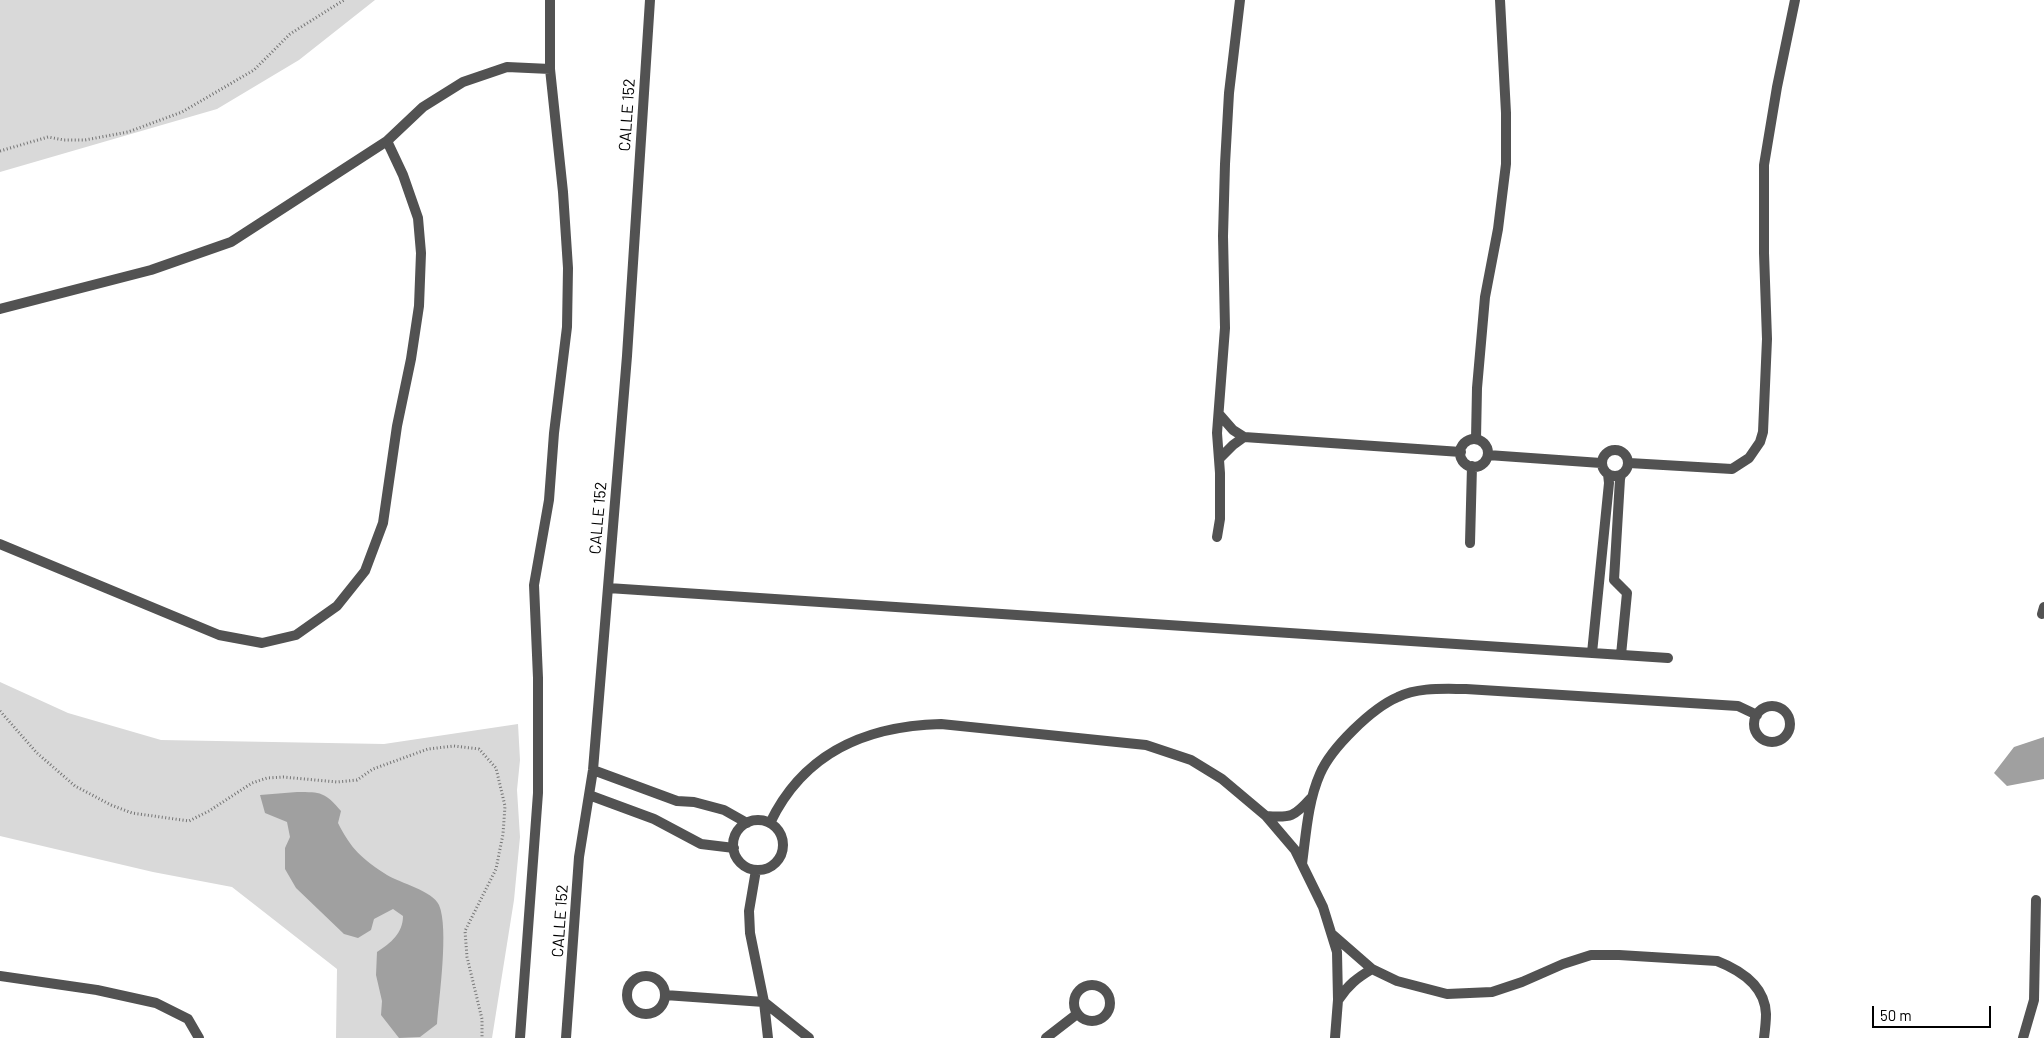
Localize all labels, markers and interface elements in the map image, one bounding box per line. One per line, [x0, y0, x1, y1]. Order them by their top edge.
street label: CALLE 152 [615, 78, 639, 152]
street label: CALLE 152 [585, 481, 611, 555]
street label: CALLE 152 [548, 884, 572, 958]
scale bar [1874, 996, 1993, 1028]
text: 50 m [1880, 1006, 1912, 1024]

